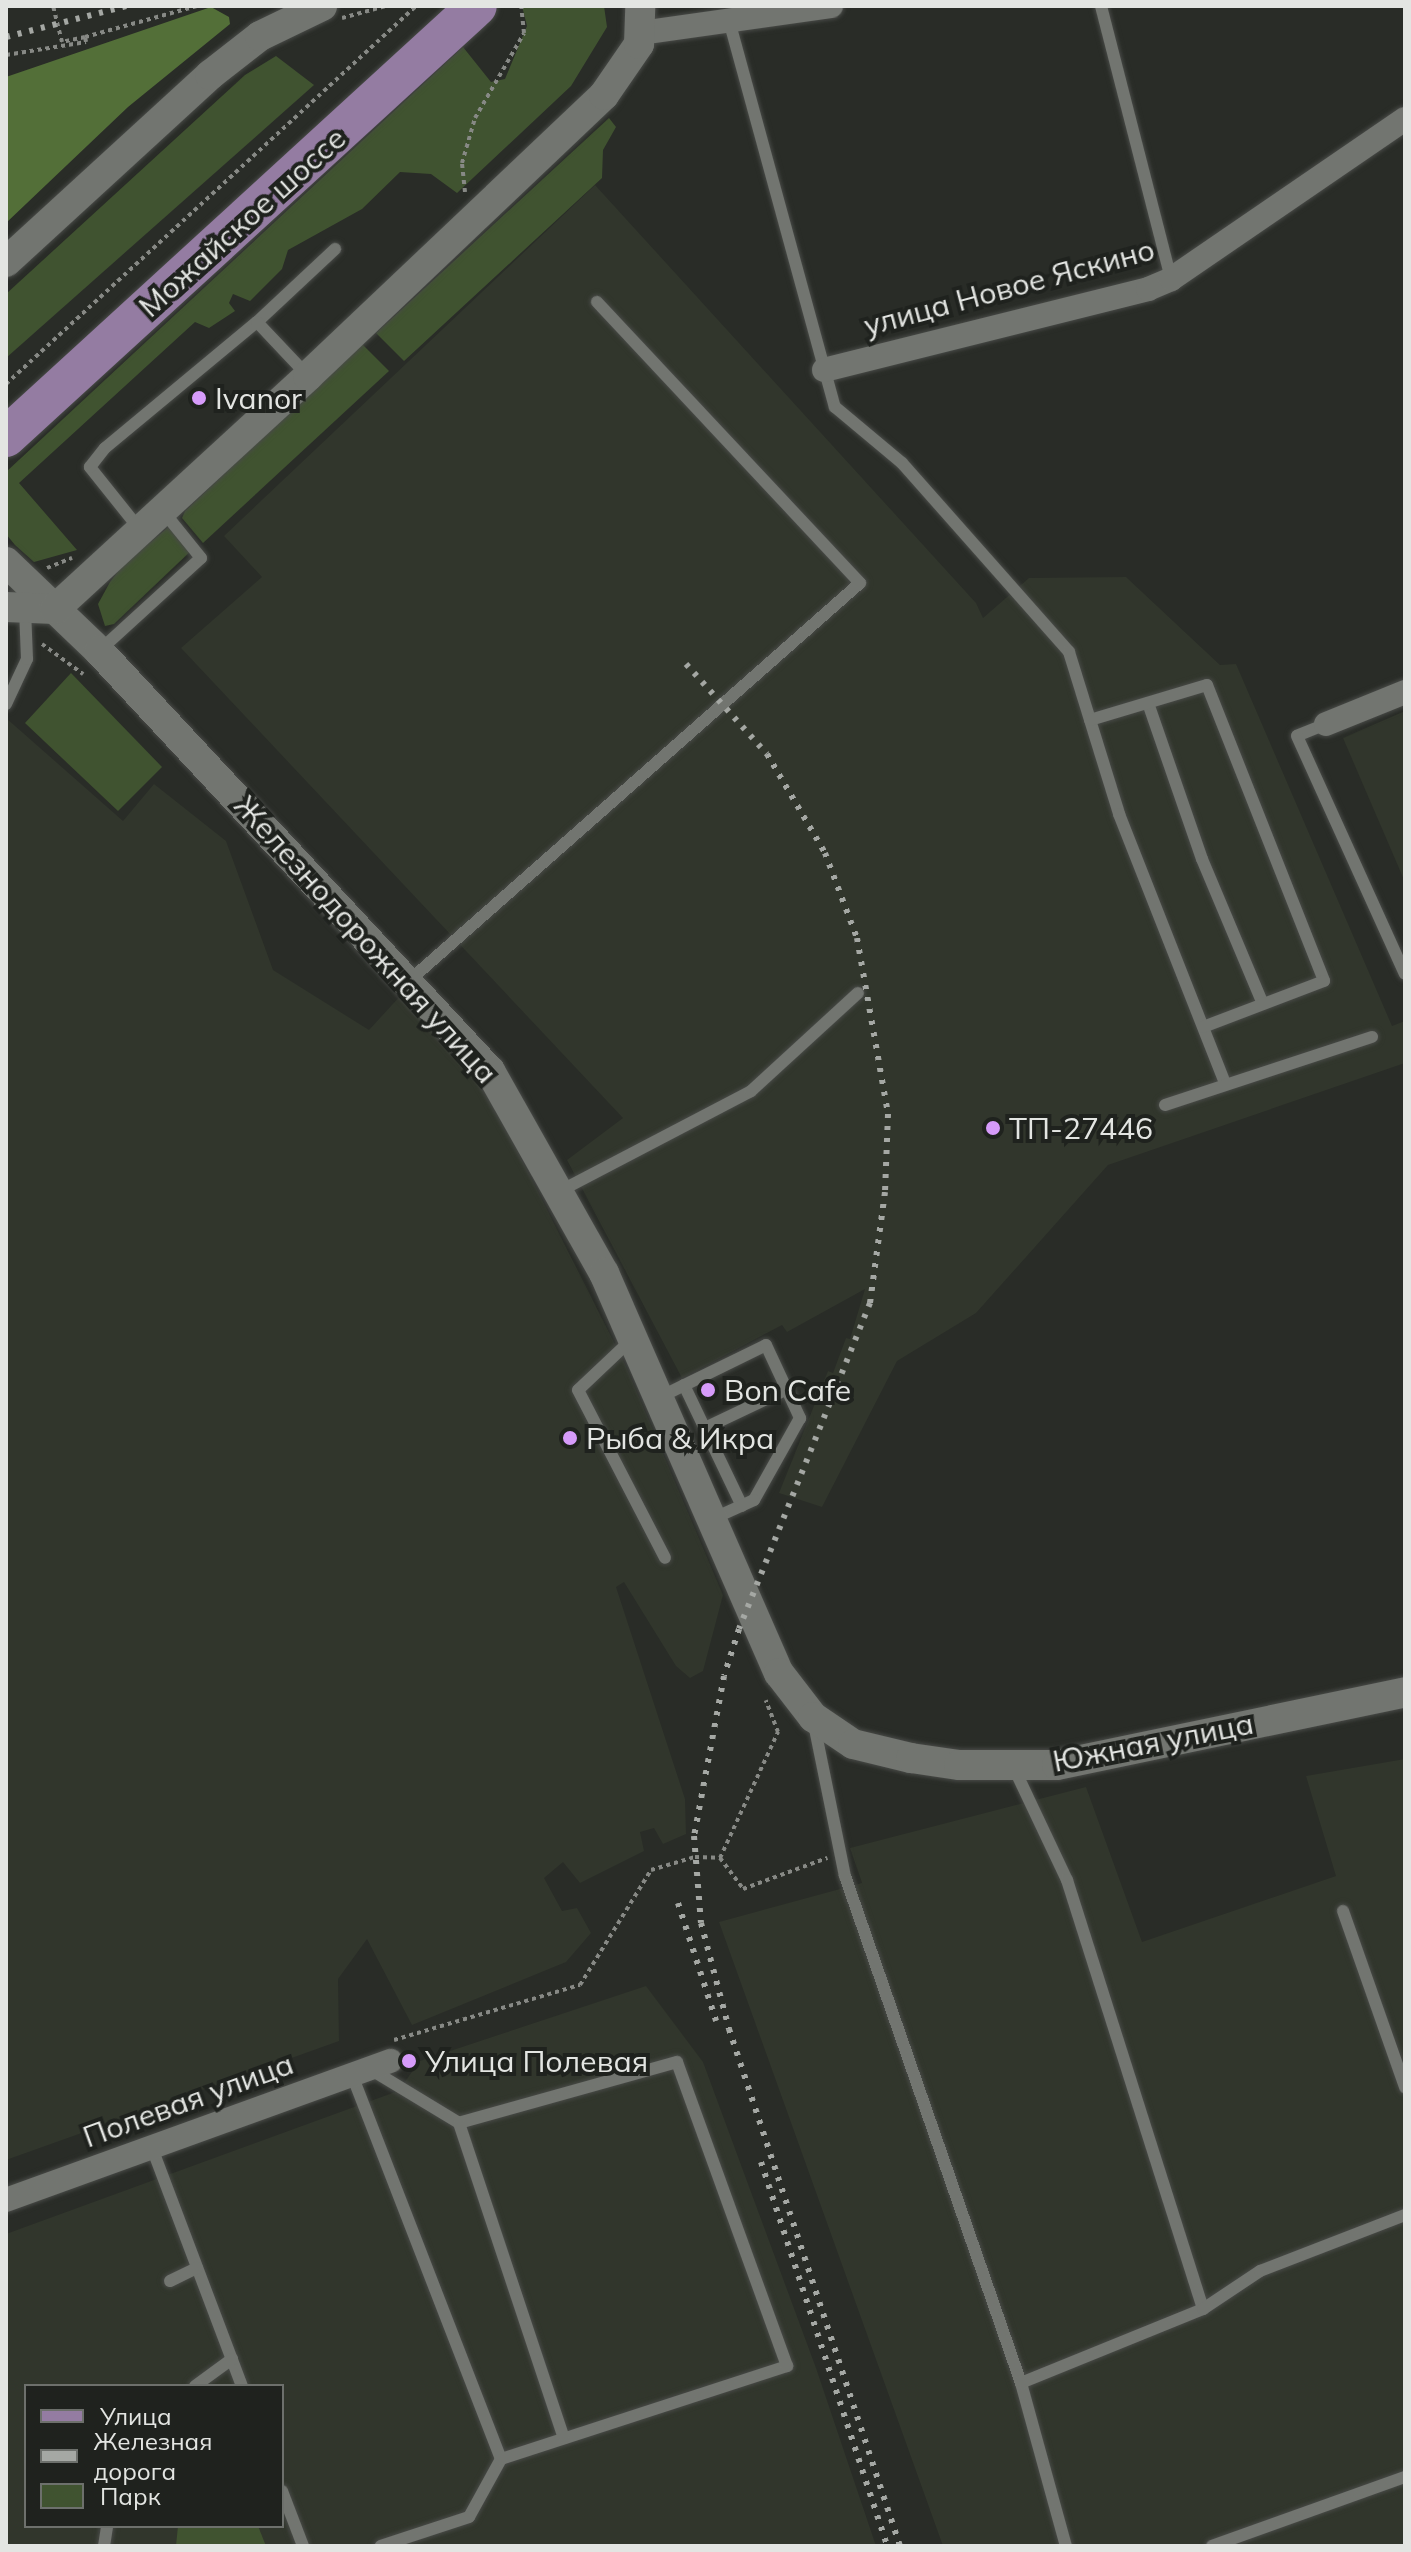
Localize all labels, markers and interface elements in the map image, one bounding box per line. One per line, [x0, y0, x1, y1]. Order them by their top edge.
street label: Можайское шоссе [131, 120, 353, 324]
street label: улица Новое Яскино [860, 231, 1158, 343]
place label: Ivanor [215, 380, 302, 416]
marker: Ivanor [190, 389, 208, 407]
street label: Железнодорожная улица [227, 788, 505, 1090]
place label: ТП-27446 [1009, 1110, 1153, 1146]
marker: ТП-27446 [984, 1119, 1002, 1137]
place label: Bon Cafe [724, 1372, 851, 1408]
marker: Bon Cafe [699, 1381, 717, 1399]
place label: Рыба & Икра [586, 1420, 774, 1456]
marker: Рыба & Икра [561, 1429, 579, 1447]
street label: Южная улица [1050, 1705, 1256, 1779]
place label: Улица Полевая [425, 2043, 648, 2079]
street label: Полевая улица [78, 2045, 298, 2155]
marker: Улица Полевая [400, 2052, 418, 2070]
legend [24, 2384, 284, 2528]
text: Улица [100, 2401, 172, 2431]
text: Железная дорога [94, 2426, 212, 2486]
text: Парк [100, 2481, 161, 2511]

